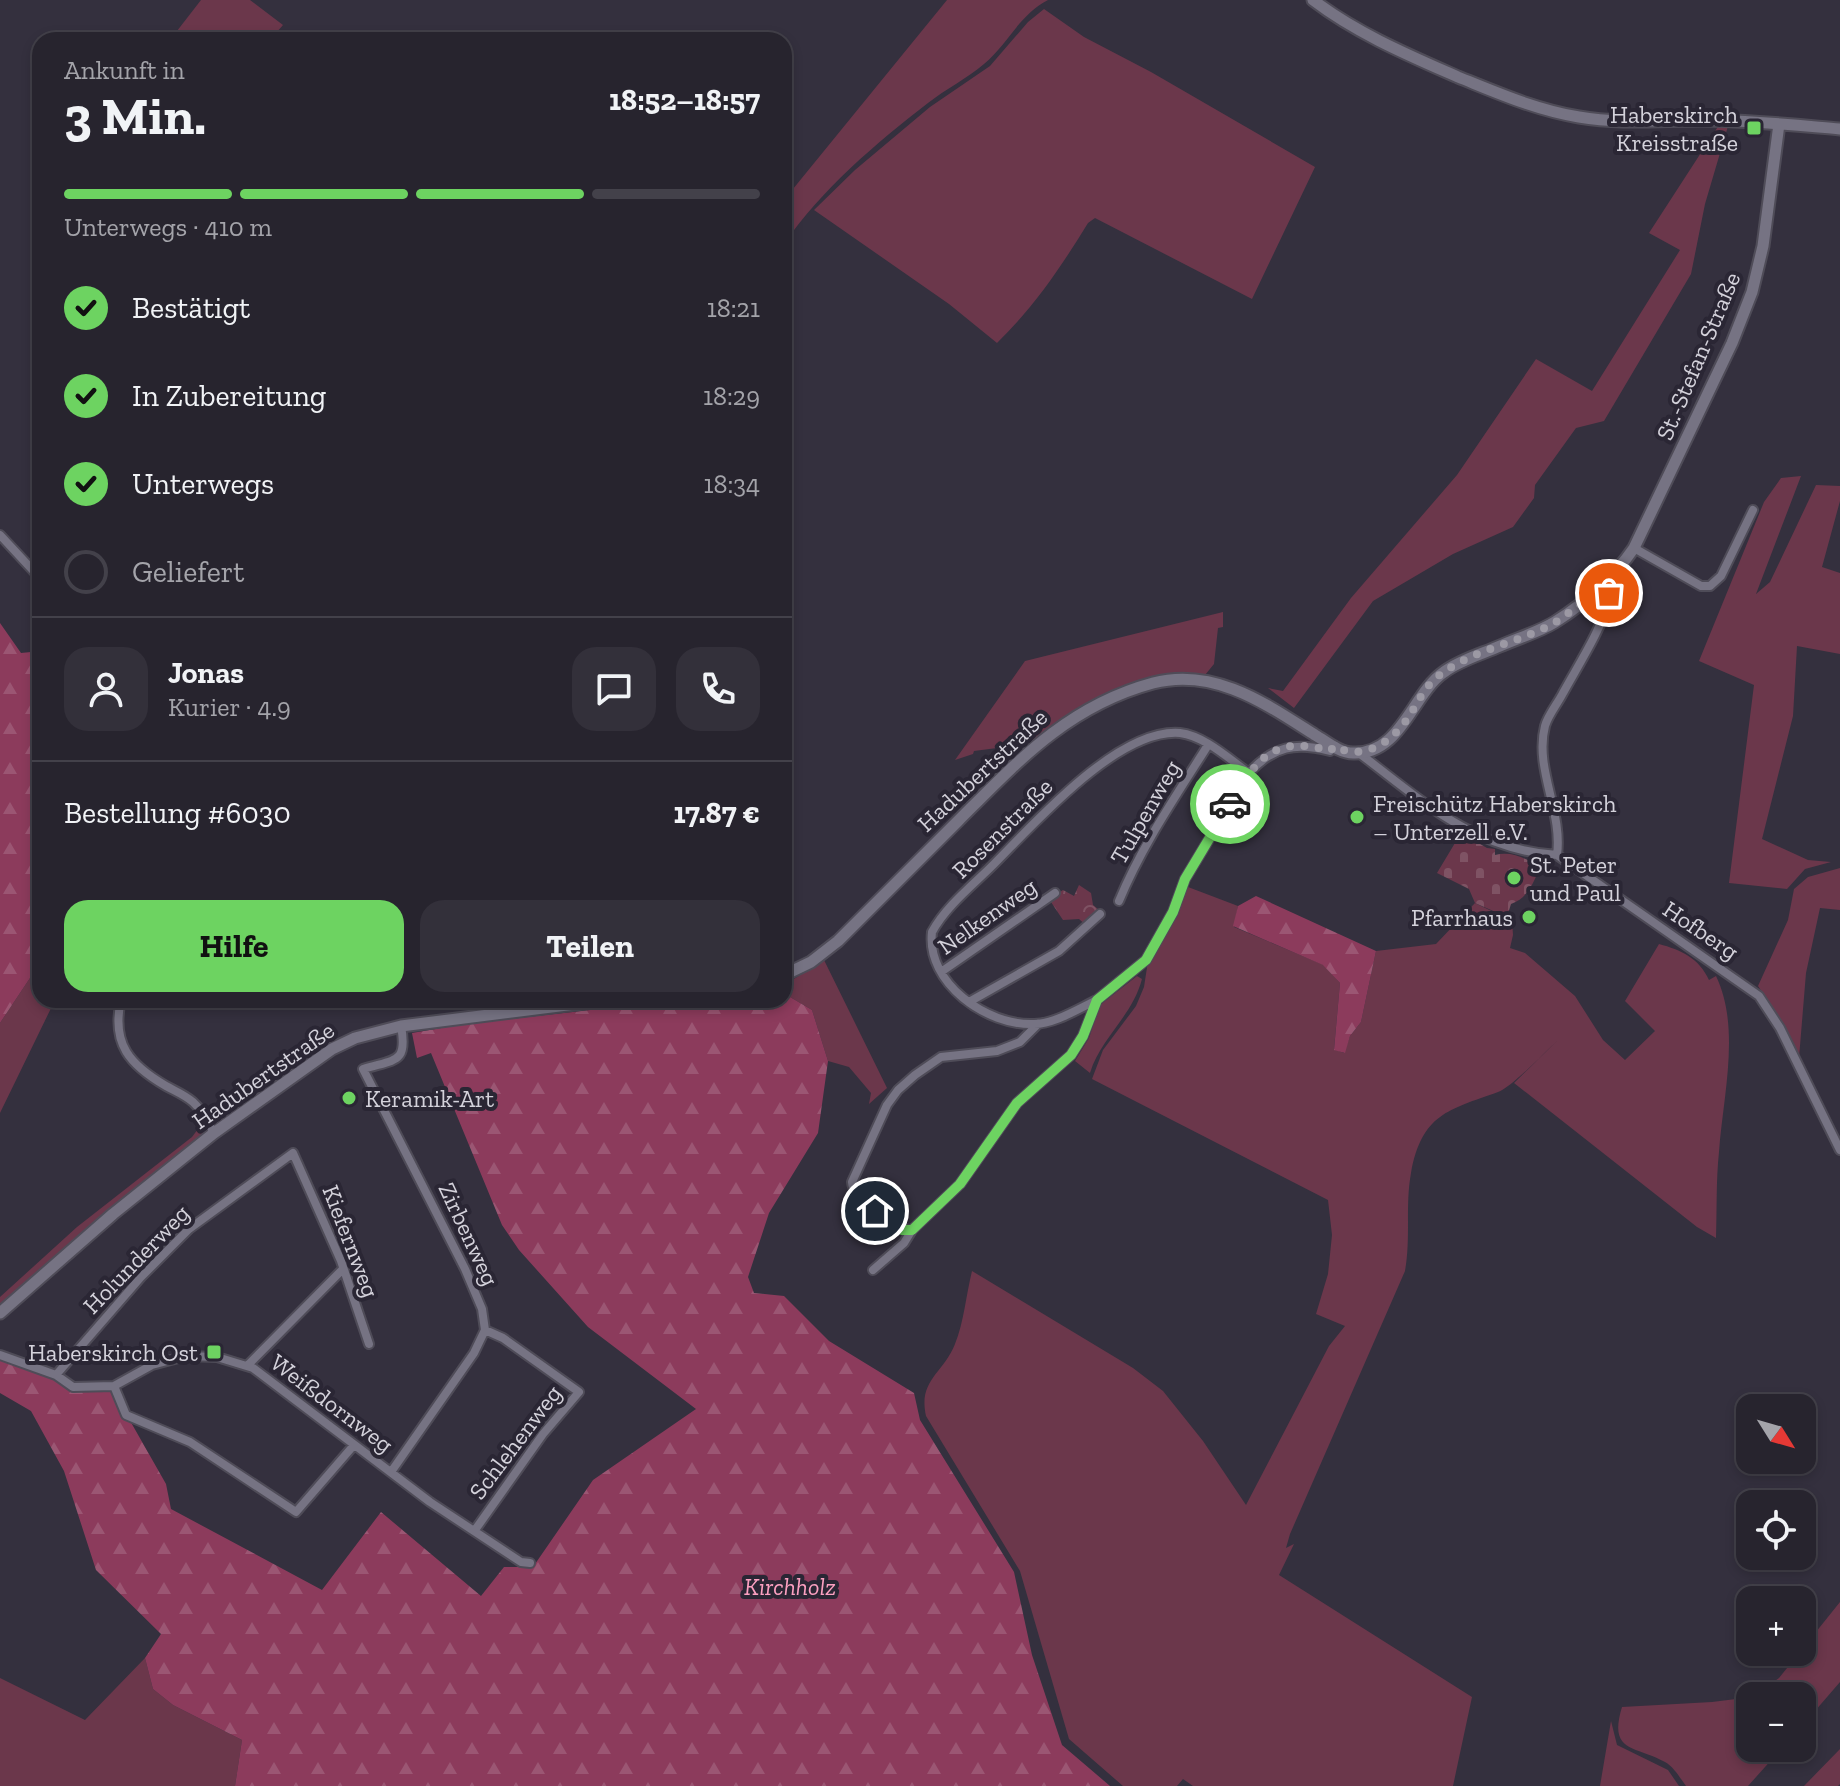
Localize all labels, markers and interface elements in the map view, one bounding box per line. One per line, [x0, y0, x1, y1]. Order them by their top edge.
text: Ankunft in [64, 54, 185, 86]
text: 18:52–18:57 [609, 82, 760, 118]
text: 3 Min. [64, 85, 206, 147]
place label: Haberskirch Kreisstraße [1610, 100, 1739, 157]
marker: Haberskirch Kreisstraße [1745, 119, 1763, 137]
text: Unterwegs · 410 m [64, 211, 272, 243]
street label: St.-Stefan-Straße [1650, 268, 1746, 444]
icon: check [64, 286, 108, 330]
text: Bestätigt [132, 290, 250, 326]
text: 18:21 [707, 292, 760, 324]
icon: check [64, 374, 108, 418]
text: In Zubereitung [132, 378, 326, 414]
text: 18:29 [703, 380, 760, 412]
icon: check [64, 462, 108, 506]
text: Unterwegs [132, 466, 274, 502]
text: 18:34 [703, 468, 760, 500]
text: Geliefert [132, 554, 245, 590]
pin [1575, 559, 1643, 627]
icon: bag [1587, 571, 1631, 615]
button: person [64, 647, 148, 731]
button: chat [572, 647, 656, 731]
button: phone [676, 647, 760, 731]
text: Jonas [168, 655, 244, 691]
text: Kurier · 4.9 [168, 691, 291, 723]
street label: Hadubertstraße [911, 702, 1053, 838]
street label: Tulpenweg [1104, 755, 1186, 869]
courier [1190, 764, 1270, 844]
street label: Rosenstraße [946, 772, 1058, 884]
icon: car [1208, 782, 1252, 826]
place label: Freischütz Haberskirch – Unterzell e.V. [1373, 789, 1617, 846]
text: Bestellung #6030 [64, 795, 291, 831]
text: 17.87 € [674, 795, 760, 831]
marker: Freischütz Haberskirch – Unterzell e.V. [1348, 808, 1366, 826]
place label: St. Peter und Paul [1530, 850, 1621, 907]
marker: St. Peter und Paul [1505, 869, 1523, 887]
street label: Nelkenweg [932, 871, 1042, 961]
street label: Hofberg [1658, 894, 1744, 966]
button: Hilfe [64, 900, 404, 992]
button: Teilen [420, 900, 760, 992]
place label: Pfarrhaus [1411, 903, 1513, 932]
marker: Pfarrhaus [1520, 908, 1538, 926]
street label: Hadubertstraße [186, 1015, 340, 1135]
place label: Keramik-Art [365, 1084, 494, 1113]
marker: Keramik-Art [340, 1089, 358, 1107]
pin [841, 1177, 909, 1245]
street label: Zirbenweg [432, 1178, 506, 1290]
street label: Kiefernweg [316, 1181, 386, 1301]
icon: home [853, 1189, 897, 1233]
street label: Holunderweg [77, 1198, 195, 1320]
place label: Haberskirch Ost [28, 1338, 198, 1367]
marker: Haberskirch Ost [205, 1343, 223, 1361]
street label: Weißdornweg [265, 1347, 399, 1459]
street label: Schlehenweg [463, 1379, 567, 1505]
north arrow [1736, 1394, 1816, 1474]
map controls [1736, 1394, 1816, 1762]
button: locate [1736, 1490, 1816, 1570]
park label: Kirchholz [744, 1572, 836, 1601]
button: + [1736, 1586, 1816, 1666]
button: − [1736, 1682, 1816, 1762]

